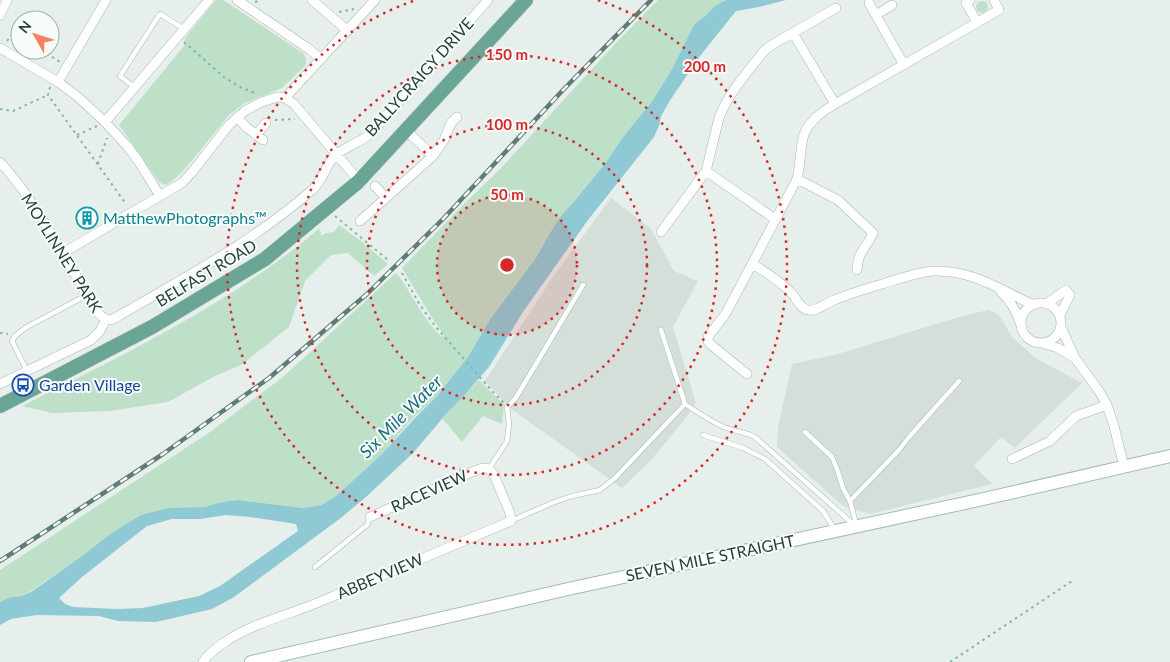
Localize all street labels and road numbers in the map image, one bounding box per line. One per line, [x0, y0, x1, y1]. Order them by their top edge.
street label: BALLYCRAIGY DRIVE [360, 13, 477, 140]
street label: MOYLINNEY PARK [18, 190, 107, 316]
street label: BELFAST ROAD [152, 235, 259, 310]
street label: RACEVIEW [388, 465, 470, 516]
street label: SEVEN MILE STRAIGHT [624, 530, 797, 585]
street label: ABBEYVIEW [334, 549, 426, 602]

